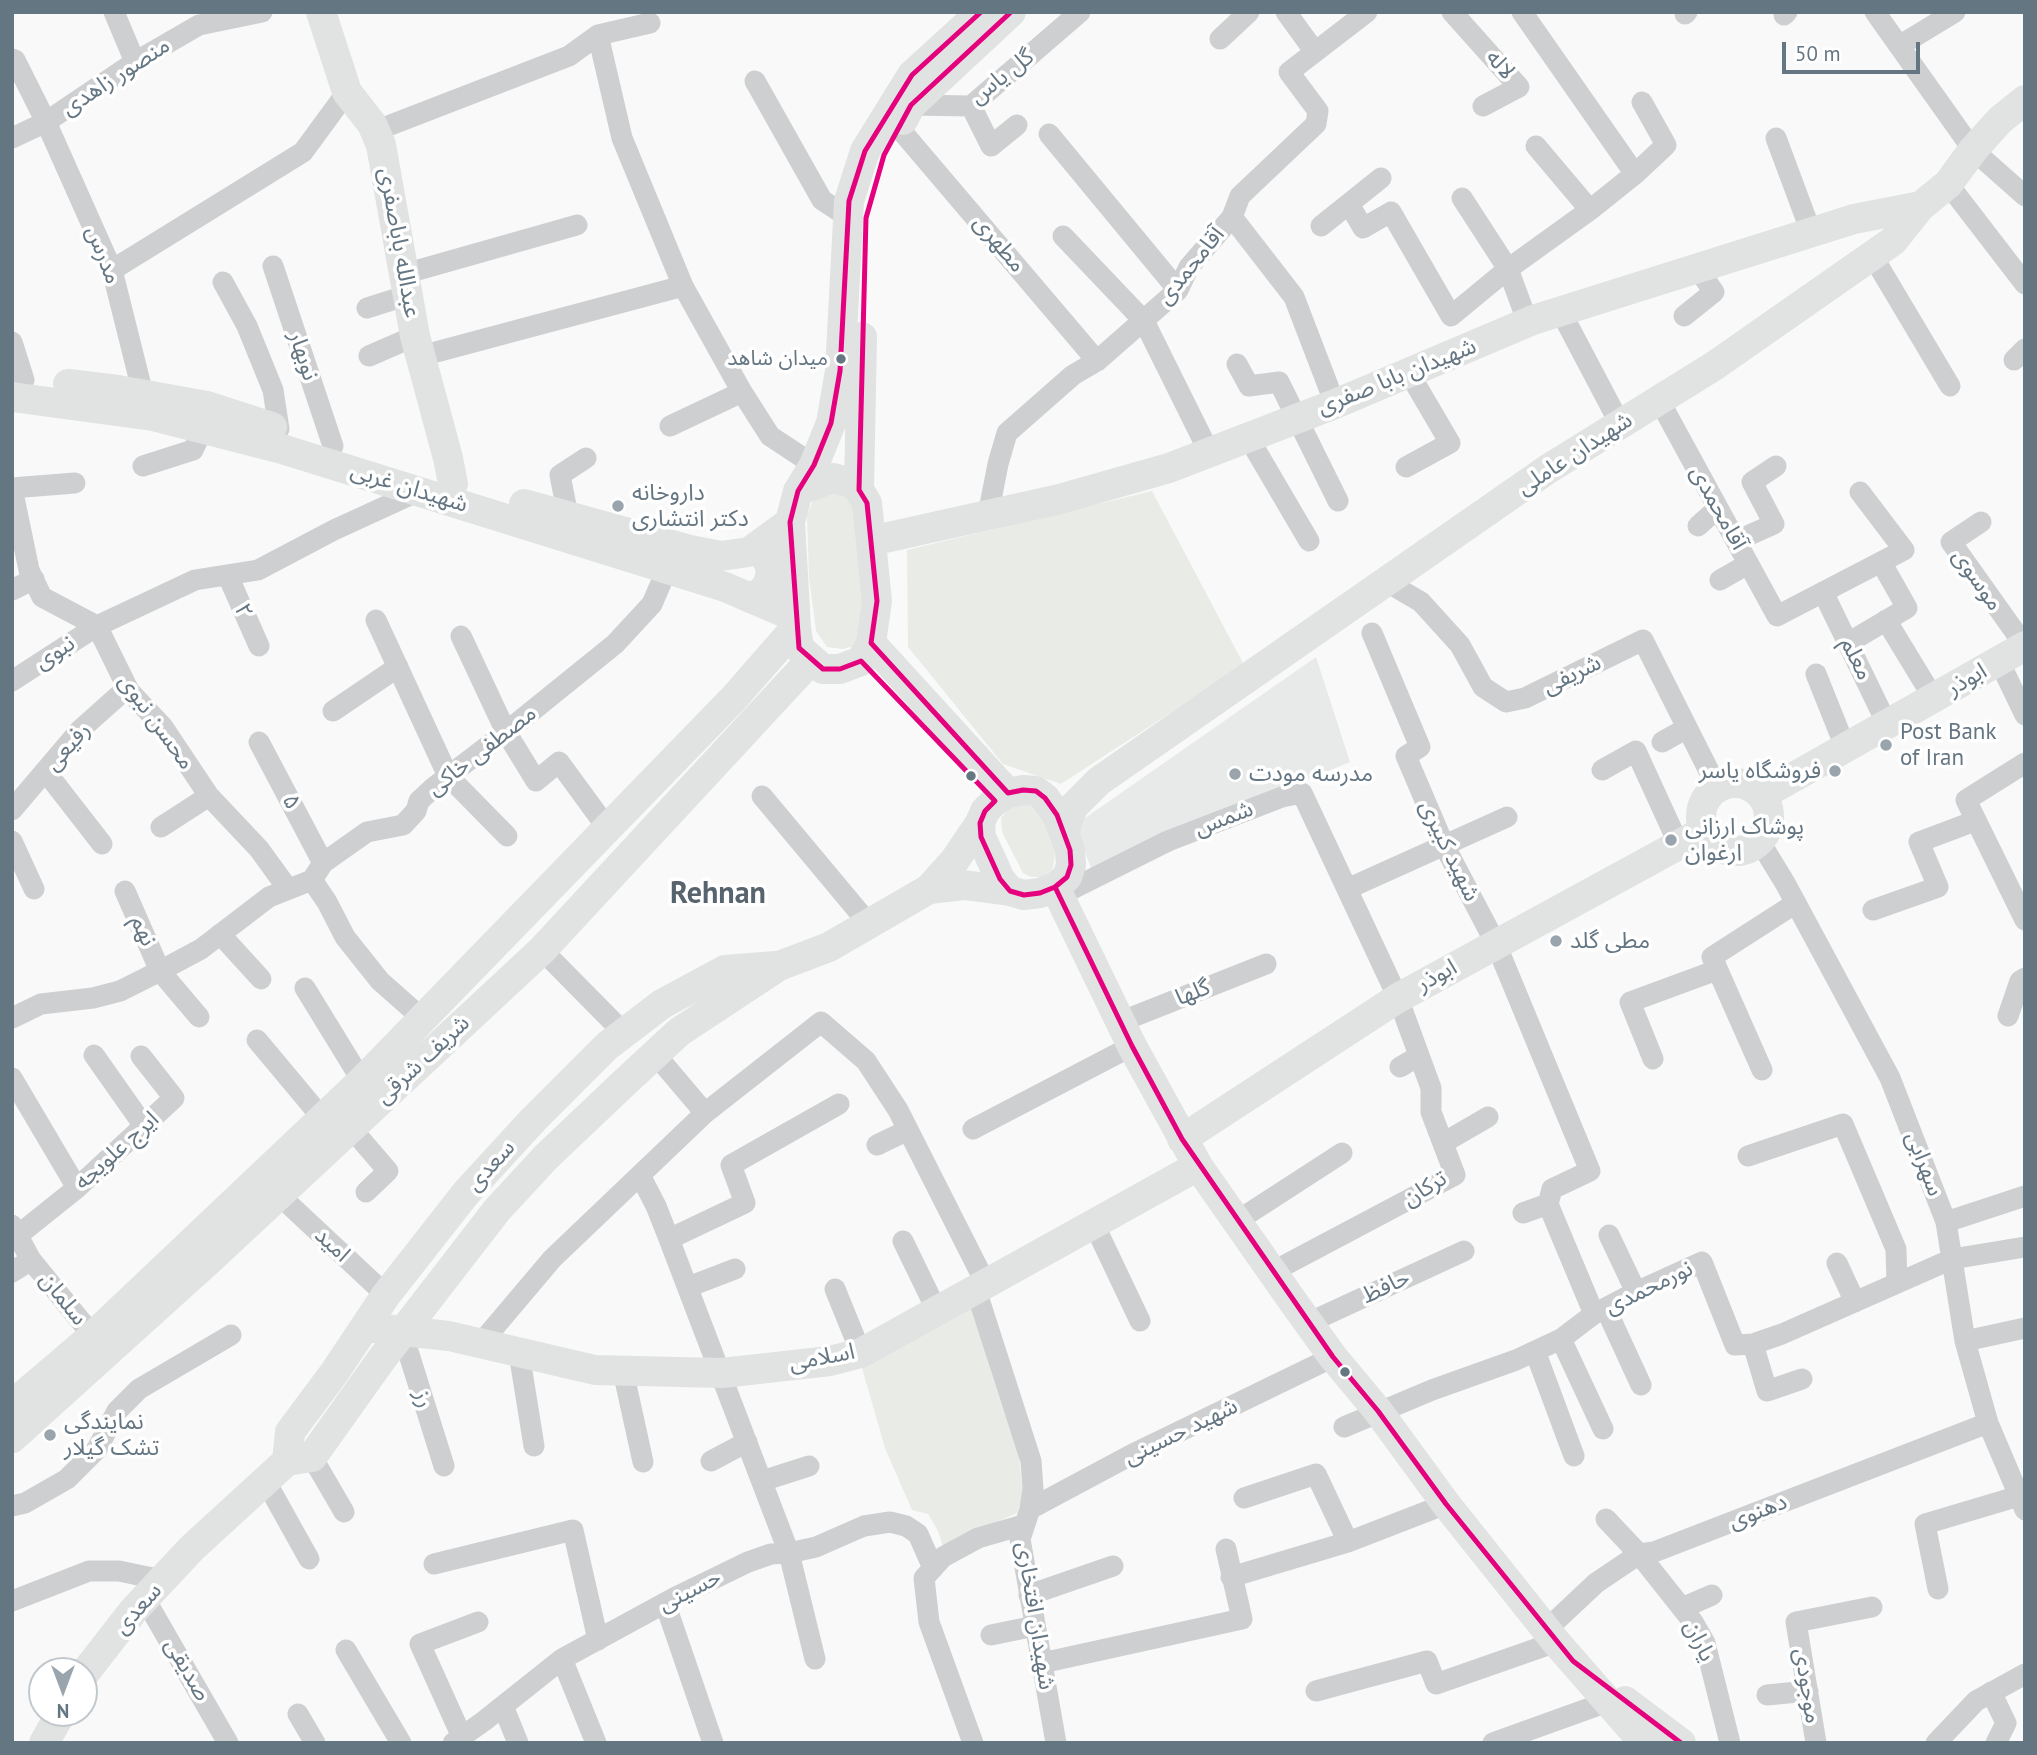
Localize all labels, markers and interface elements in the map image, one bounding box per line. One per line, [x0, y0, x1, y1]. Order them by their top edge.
scale bar [1785, 28, 1923, 72]
street label: منصور زاهدی [57, 32, 175, 122]
text: 50 m [1795, 40, 1841, 67]
street label: گل یاس [964, 43, 1040, 111]
street label: لاله [1480, 44, 1520, 86]
street label: عبدالله باباصفری [372, 166, 426, 320]
street label: مطهری [967, 210, 1031, 278]
street label: مدرس [79, 222, 127, 288]
street label: آقامحمدی [1151, 222, 1231, 310]
street label: نوبهار [282, 328, 324, 384]
street label: شهیدان بابا صفری [1314, 333, 1480, 421]
place label: میدان شاهد [727, 346, 828, 372]
marker: میدان شاهد [834, 352, 848, 366]
street label: شهیدان عاملی [1512, 406, 1638, 502]
street label: شهیدان غربی [347, 457, 471, 519]
street label: آقامحمدی [1684, 461, 1752, 555]
place label: داروخانه دکتر انتشاری [632, 479, 749, 533]
marker: داروخانه دکتر انتشاری [610, 498, 626, 514]
street label: موسوی [1946, 544, 2008, 616]
street label: ۲ [228, 599, 258, 623]
street label: نبوی [30, 630, 80, 676]
street label: معلم [1834, 633, 1878, 685]
street label: شریفی [1538, 649, 1606, 701]
street label: ابوذر [1942, 658, 1992, 702]
street label: محسن نبوی [112, 669, 200, 775]
street label: مصطفی خاکی [422, 700, 542, 802]
street label: رفیعی [39, 717, 97, 777]
place label: Post Bank of Iran [1900, 718, 1996, 772]
marker: Post Bank of Iran [1878, 737, 1894, 753]
place label: فروشگاه یاسر [1699, 757, 1821, 785]
place label: مدرسه مودت [1249, 760, 1373, 788]
marker: فروشگاه یاسر [1827, 763, 1843, 779]
marker: مدرسه مودت [1227, 766, 1243, 782]
unlabelled marker [964, 769, 978, 783]
street label: ۵ [276, 790, 306, 814]
street label: شمس [1191, 795, 1257, 843]
street label: شهید کبیری [1413, 796, 1485, 906]
place label: پوشاک ارزانی ارغوان [1685, 813, 1804, 867]
marker: پوشاک ارزانی ارغوان [1663, 832, 1679, 848]
district label: Rehnan [670, 876, 766, 912]
street label: نهم [124, 911, 162, 951]
place label: مطی گلد [1570, 927, 1650, 955]
marker: مطی گلد [1548, 933, 1564, 949]
street label: ابوذر [1412, 954, 1462, 998]
street label: گلها [1172, 974, 1214, 1012]
street label: شریف شرقی [370, 1010, 476, 1110]
street label: ایرج علویجه [69, 1106, 165, 1196]
street label: سهرابی [1899, 1128, 1949, 1200]
street label: سعدی [461, 1135, 521, 1197]
street label: ترکان [1398, 1165, 1452, 1213]
street label: امید [309, 1222, 355, 1268]
street label: نورمحمدی [1601, 1255, 1697, 1321]
street label: حافظ [1358, 1264, 1414, 1310]
street label: سلمان [33, 1267, 93, 1331]
street label: اسلامی [787, 1338, 857, 1378]
unlabelled marker [1338, 1365, 1352, 1379]
street label: رز [407, 1387, 439, 1411]
street label: شهید حسینی [1120, 1393, 1242, 1471]
place label: نمایندگی تشک گیلار [64, 1408, 159, 1462]
marker: نمایندگی تشک گیلار [42, 1427, 58, 1443]
street label: دهنوی [1725, 1488, 1791, 1536]
street label: شهیدان افتخاری [1010, 1540, 1060, 1692]
street label: حسینی [654, 1564, 726, 1618]
street label: سعدی [108, 1577, 168, 1641]
street label: یاران [1677, 1616, 1721, 1666]
street label: صدیقی [158, 1634, 216, 1706]
street label: موجودی [1787, 1646, 1827, 1726]
north arrow [28, 1657, 98, 1727]
text: N [57, 1699, 69, 1723]

